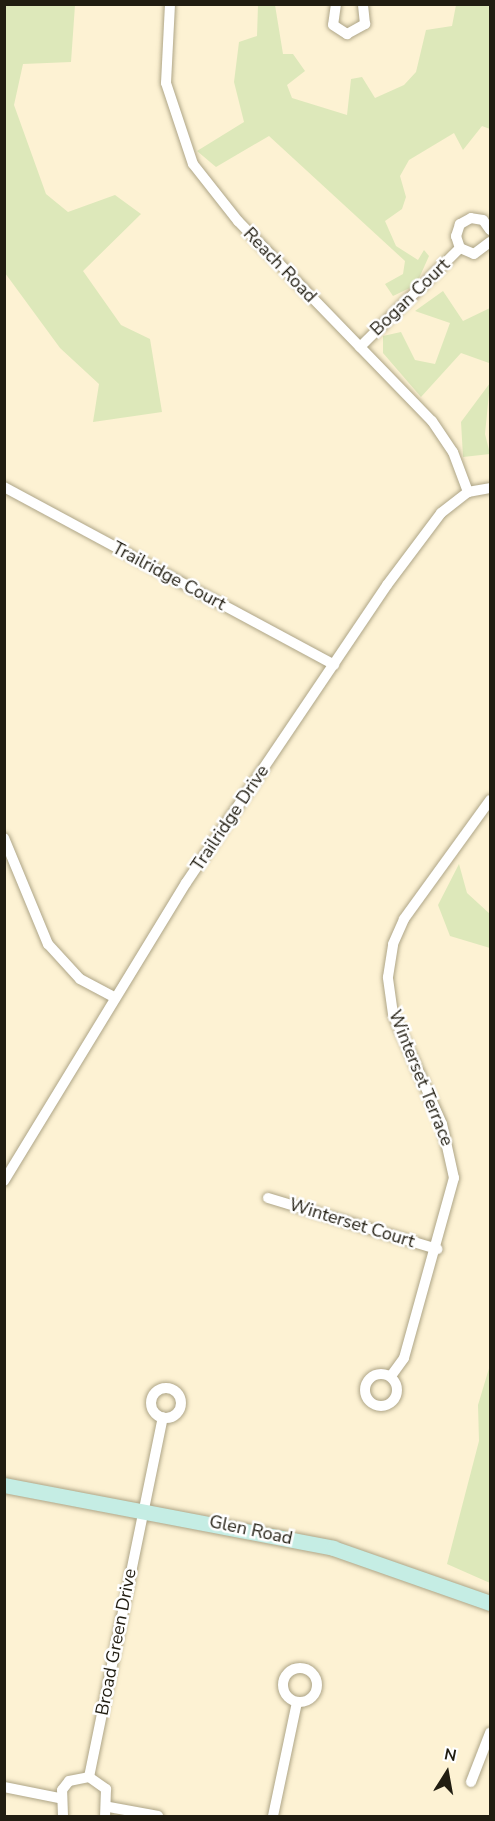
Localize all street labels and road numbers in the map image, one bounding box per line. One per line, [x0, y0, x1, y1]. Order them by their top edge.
street label: Reach Road [239, 223, 321, 307]
street label: Bogan Court [366, 254, 454, 340]
street label: Trailridge Court [109, 537, 229, 615]
street label: Trailridge Drive [187, 761, 273, 875]
street label: Winterset Terrace [384, 1007, 458, 1149]
street label: Winterset Court [287, 1194, 417, 1252]
street label: Glen Road [207, 1511, 295, 1549]
street label: Broad Green Drive [91, 1567, 141, 1717]

